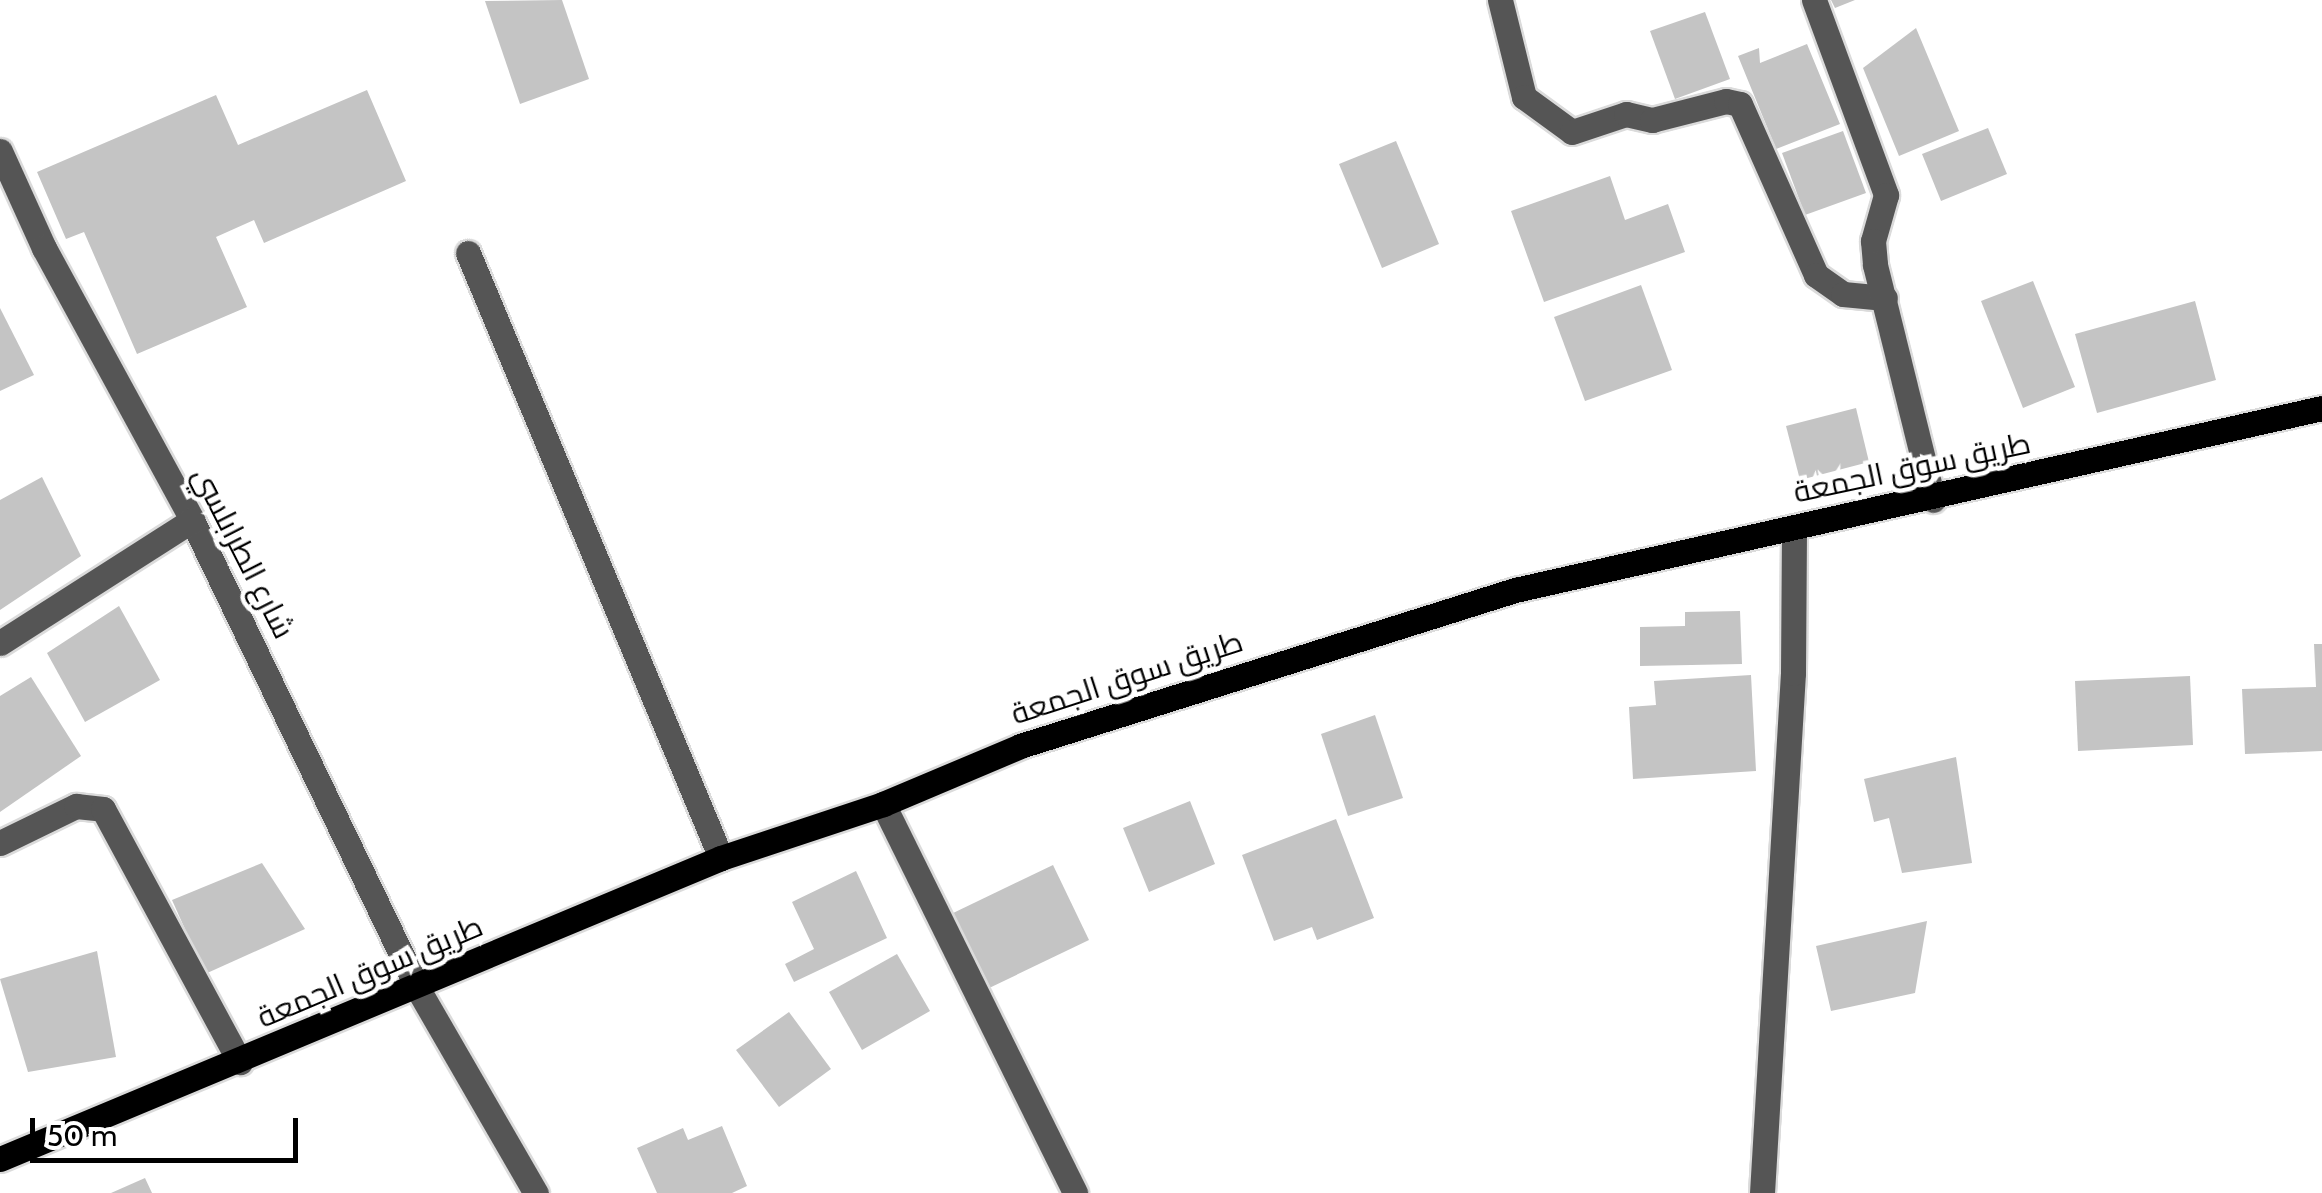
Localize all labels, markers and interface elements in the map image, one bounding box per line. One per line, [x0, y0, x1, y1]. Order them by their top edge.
street label: طريق سوق الجمعة [1790, 425, 2034, 511]
street label: شارع الطرابلسي [184, 461, 302, 645]
street label: طريق سوق الجمعة [1007, 624, 1247, 732]
street label: طريق سوق الجمعة [252, 908, 488, 1036]
scale bar [35, 1098, 302, 1160]
text: 50 m [47, 1117, 117, 1154]

